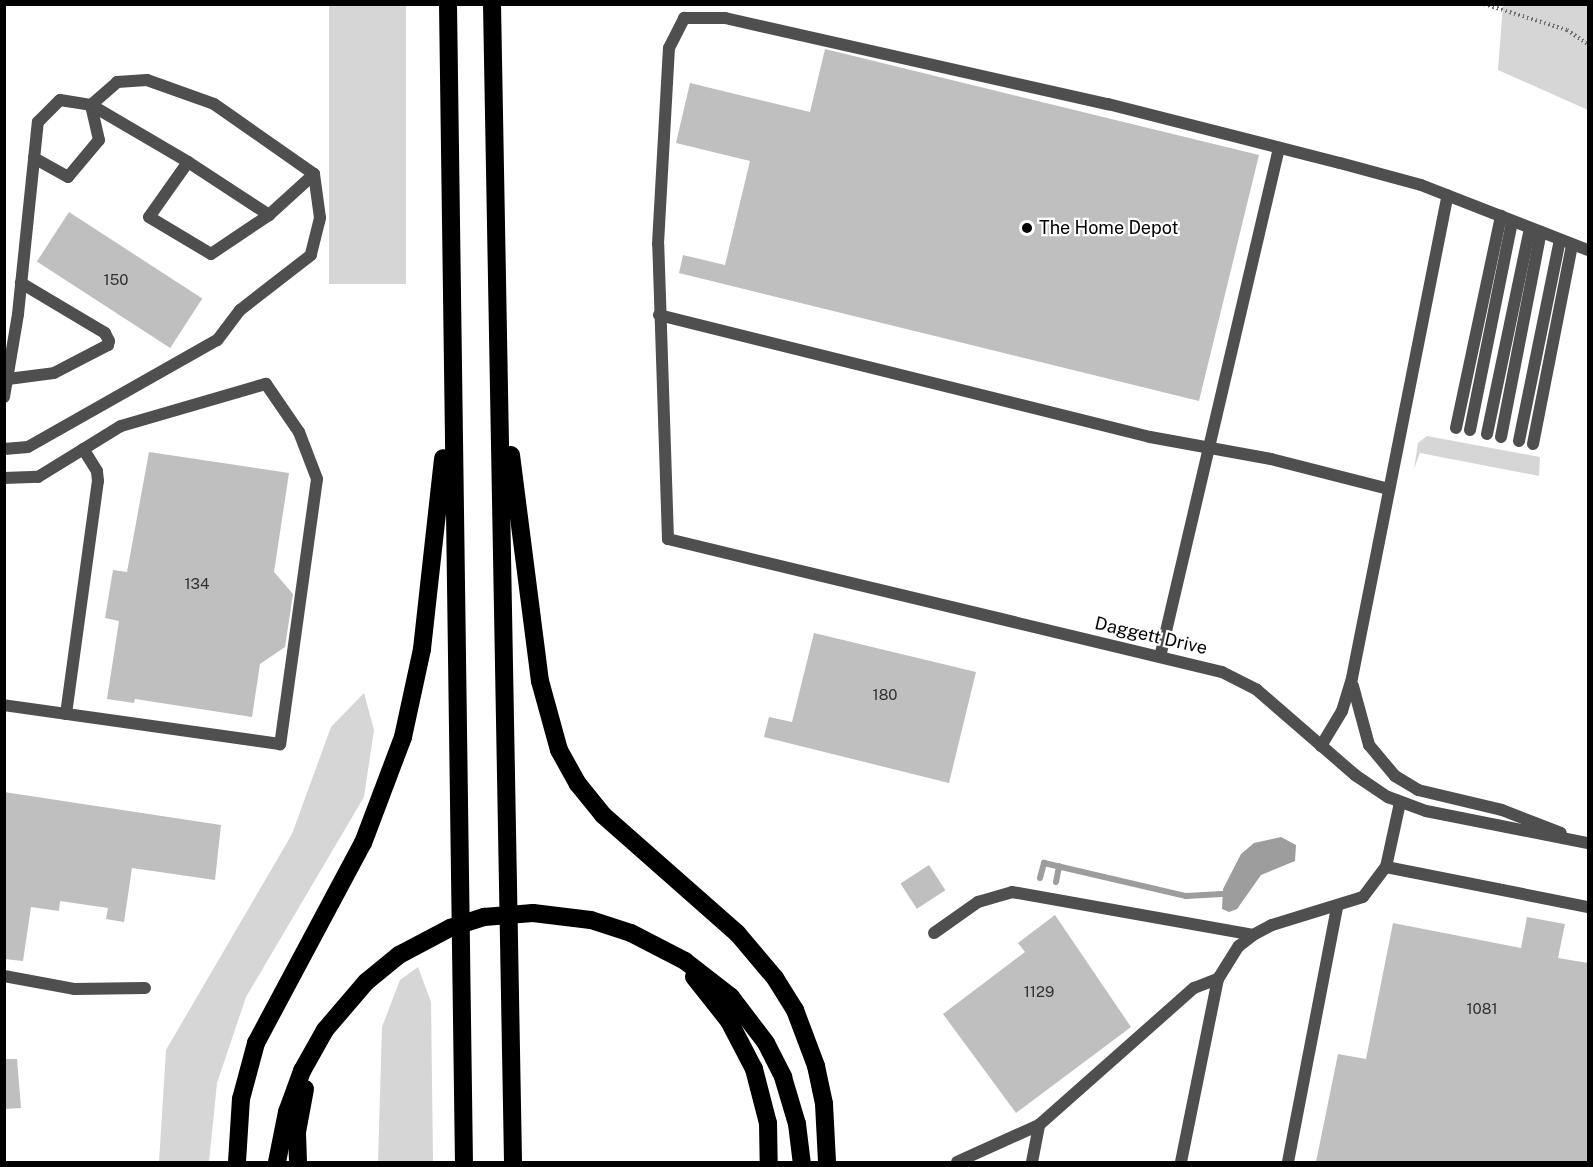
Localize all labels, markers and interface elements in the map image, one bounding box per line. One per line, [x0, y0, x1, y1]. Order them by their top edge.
place label: The Home Depot [1039, 217, 1179, 239]
marker: The Home Depot [1020, 221, 1034, 235]
house number: 150 [104, 271, 128, 289]
house number: 134 [185, 575, 209, 593]
street label: Daggett Drive [1093, 613, 1209, 659]
house number: 180 [873, 686, 897, 704]
house number: 1129 [1024, 983, 1054, 1001]
house number: 1081 [1466, 1000, 1498, 1018]

